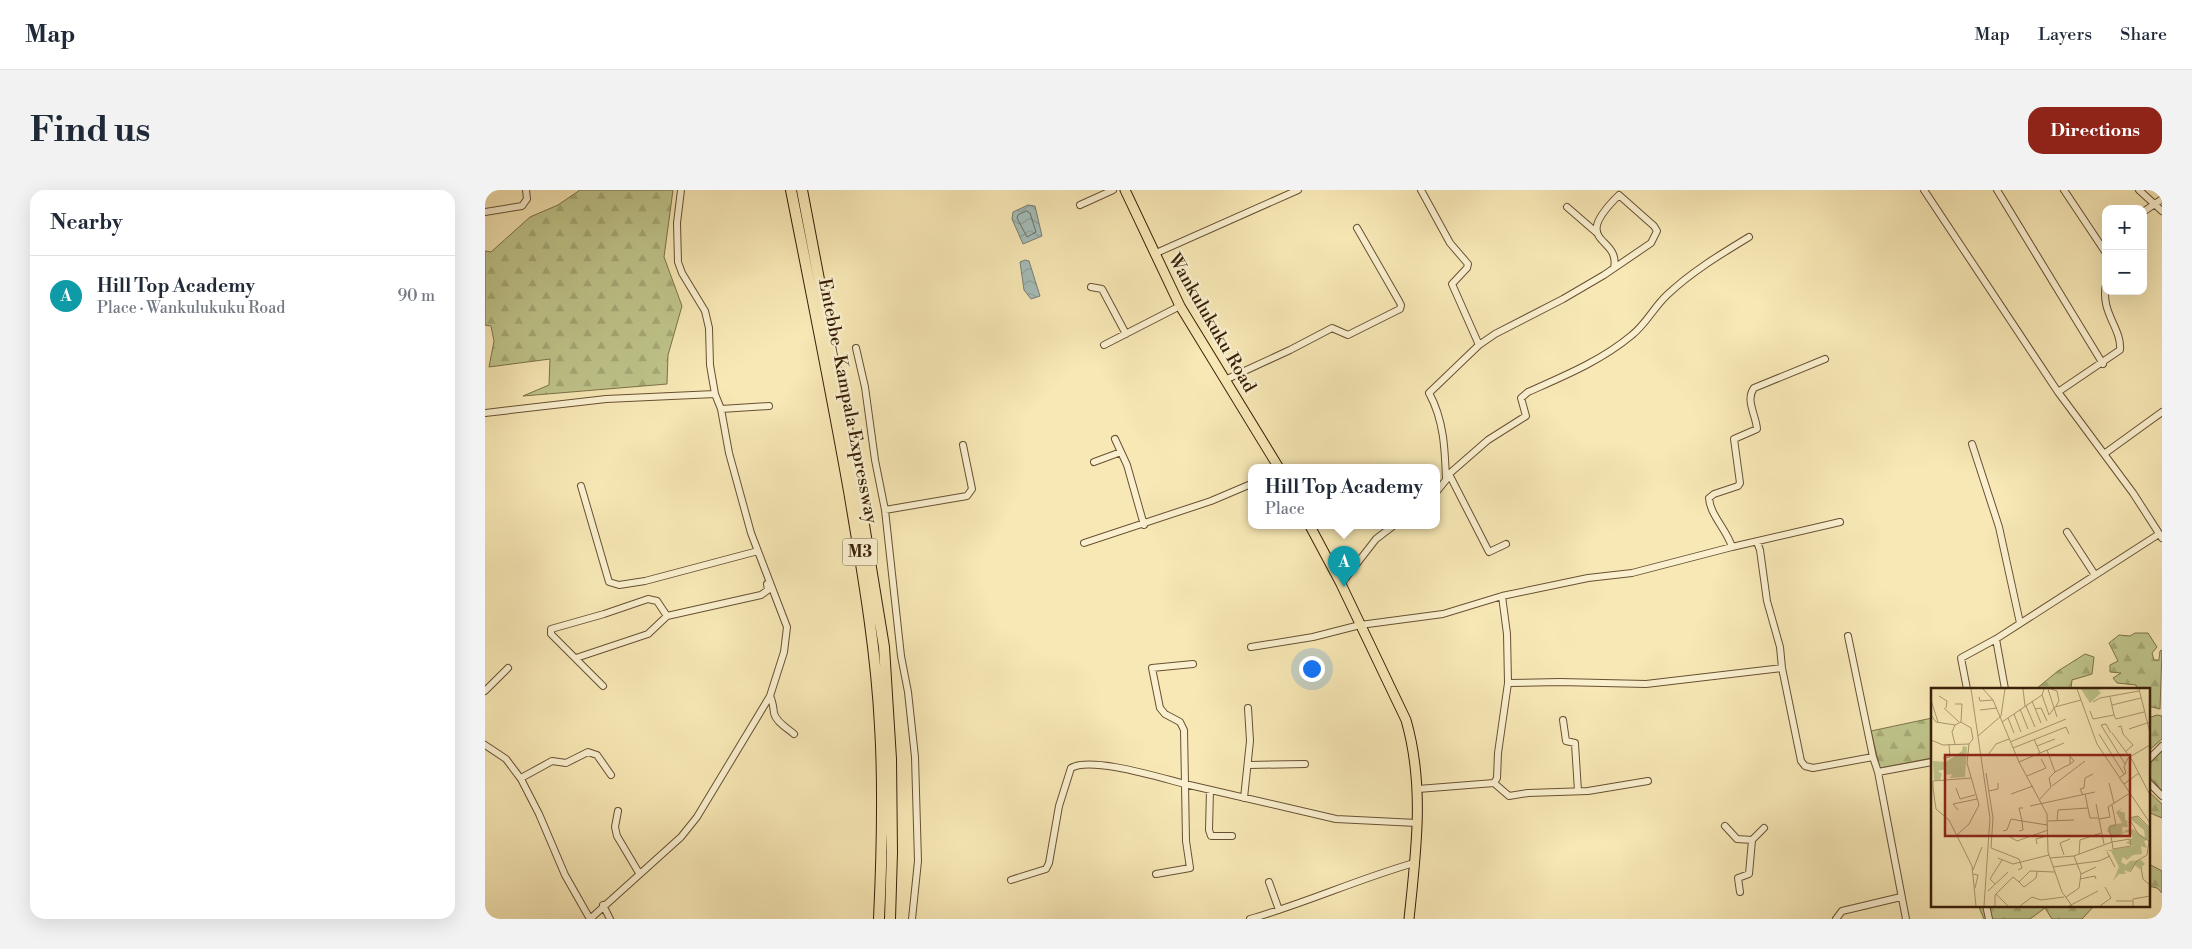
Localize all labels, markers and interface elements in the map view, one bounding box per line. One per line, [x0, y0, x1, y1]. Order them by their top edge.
text: Map [25, 20, 75, 50]
text: Map [1975, 23, 2010, 46]
text: Layers [2038, 23, 2092, 46]
text: Share [2120, 23, 2167, 46]
button: Directions [2028, 107, 2162, 154]
text: Find us [30, 109, 150, 152]
map controls [2102, 205, 2147, 295]
button: + [2102, 205, 2147, 250]
text: Nearby [50, 210, 123, 236]
street label: Wankulukuku Road [1162, 249, 1262, 397]
button: − [2102, 250, 2147, 295]
text: Hill Top Academy [97, 274, 255, 298]
street label: Entebbe–Kampala Expressway [813, 277, 883, 526]
text: A [60, 286, 72, 306]
text: 90 m [397, 286, 435, 306]
text: Place · Wankulukuku Road [97, 298, 285, 318]
popup [1248, 464, 1440, 529]
text: Hill Top Academy [1265, 475, 1423, 499]
text: Place [1265, 499, 1305, 519]
road number: M3 [843, 538, 877, 566]
pin: A [1328, 546, 1360, 587]
your location [1299, 656, 1325, 682]
inset map [1931, 688, 2149, 906]

